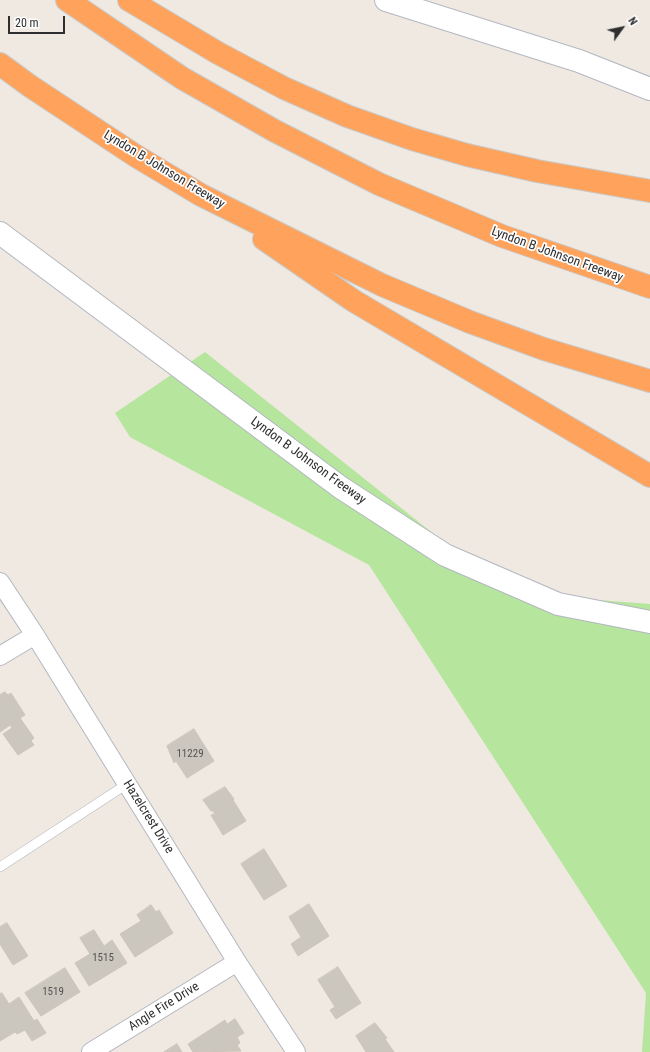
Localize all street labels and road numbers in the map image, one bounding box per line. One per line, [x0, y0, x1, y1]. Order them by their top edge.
street label: Lyndon B Johnson Freeway [101, 128, 227, 212]
street label: Lyndon B Johnson Freeway [489, 224, 625, 286]
street label: Lyndon B Johnson Freeway [247, 414, 369, 508]
street label: Hazelcrest Drive [119, 777, 177, 857]
street label: Angle Fire Drive [126, 979, 202, 1035]

